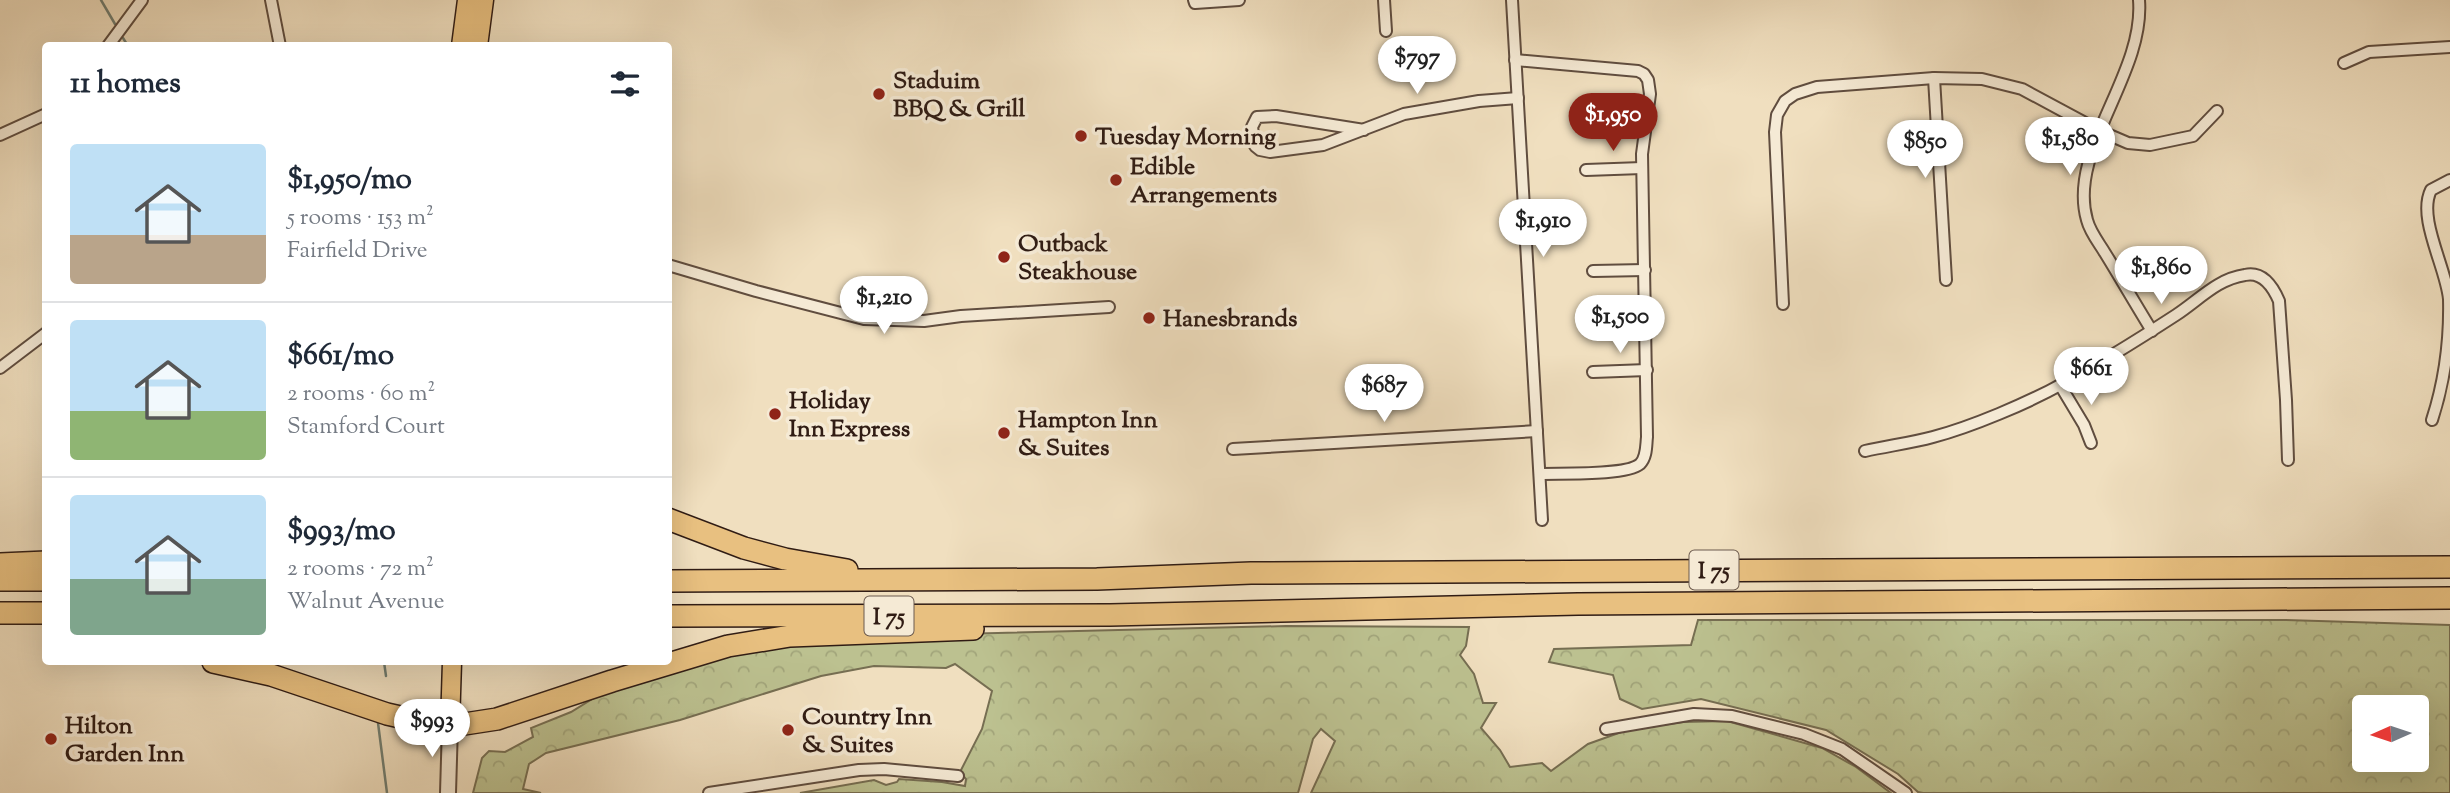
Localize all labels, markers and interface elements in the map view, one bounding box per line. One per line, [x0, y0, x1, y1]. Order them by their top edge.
pin: $797 [1376, 36, 1458, 96]
text: $797 [1394, 42, 1440, 75]
text: 11 homes [70, 63, 181, 106]
icon: filters [606, 65, 644, 103]
place label: Staduim BBQ & Grill [893, 65, 1025, 127]
marker: Staduim BBQ & Grill [871, 86, 887, 102]
pin: $1,950 [1556, 94, 1670, 153]
text: $1,950 [1585, 99, 1641, 132]
pin: $1,580 [2013, 118, 2127, 177]
pin: $850 [1884, 120, 1966, 180]
place label: Tuesday Morning [1095, 121, 1276, 155]
text: $1,580 [2041, 123, 2099, 156]
text: $850 [1903, 126, 1947, 159]
marker: Tuesday Morning [1073, 128, 1089, 144]
place label: Edible Arrangements [1130, 151, 1277, 213]
text: $1,950/mo [287, 159, 412, 202]
icon: home [126, 172, 210, 256]
marker: Edible Arrangements [1108, 172, 1124, 188]
pin: $1,910 [1486, 200, 1600, 259]
text: 5 rooms · 153 m² [287, 202, 434, 235]
text: $1,910 [1515, 205, 1571, 238]
place label: Outback Steakhouse [1018, 228, 1137, 290]
text: Fairfield Drive [287, 235, 428, 268]
pin: $1,860 [2104, 246, 2218, 306]
marker: Outback Steakhouse [996, 249, 1012, 265]
text: $1,860 [2131, 252, 2191, 285]
pin: $1,210 [827, 276, 941, 336]
text: $1,210 [856, 282, 912, 315]
pin: $1,500 [1563, 296, 1677, 355]
text: $1,500 [1591, 301, 1649, 334]
place label: Hanesbrands [1163, 303, 1298, 337]
marker: Hanesbrands [1141, 310, 1157, 326]
text: $661/mo [287, 335, 394, 378]
icon: home [126, 348, 210, 432]
pin: $661 [2050, 348, 2132, 407]
text: $661 [2070, 353, 2112, 386]
pin: $687 [1343, 364, 1425, 424]
text: $687 [1361, 370, 1407, 403]
text: 2 rooms · 60 m² [287, 378, 435, 411]
place label: Holiday Inn Express [789, 385, 910, 447]
place label: Hampton Inn & Suites [1018, 404, 1159, 466]
marker: Holiday Inn Express [767, 406, 783, 422]
text: Stamford Court [287, 411, 445, 444]
marker: Hampton Inn & Suites [996, 425, 1012, 441]
text: $993/mo [287, 510, 396, 553]
icon: home [126, 523, 210, 607]
road number: I 75 [1690, 550, 1738, 590]
text: 2 rooms · 72 m² [287, 553, 434, 586]
text: Walnut Avenue [287, 586, 444, 619]
road number: I 75 [864, 596, 914, 636]
north arrow [2352, 695, 2429, 772]
map controls [2352, 695, 2429, 772]
pin: $993 [391, 700, 473, 759]
place label: Country Inn & Suites [802, 701, 933, 763]
text: $993 [410, 705, 454, 738]
place label: Hilton Garden Inn [65, 710, 185, 772]
marker: Country Inn & Suites [780, 722, 796, 738]
marker: Hilton Garden Inn [43, 731, 59, 747]

